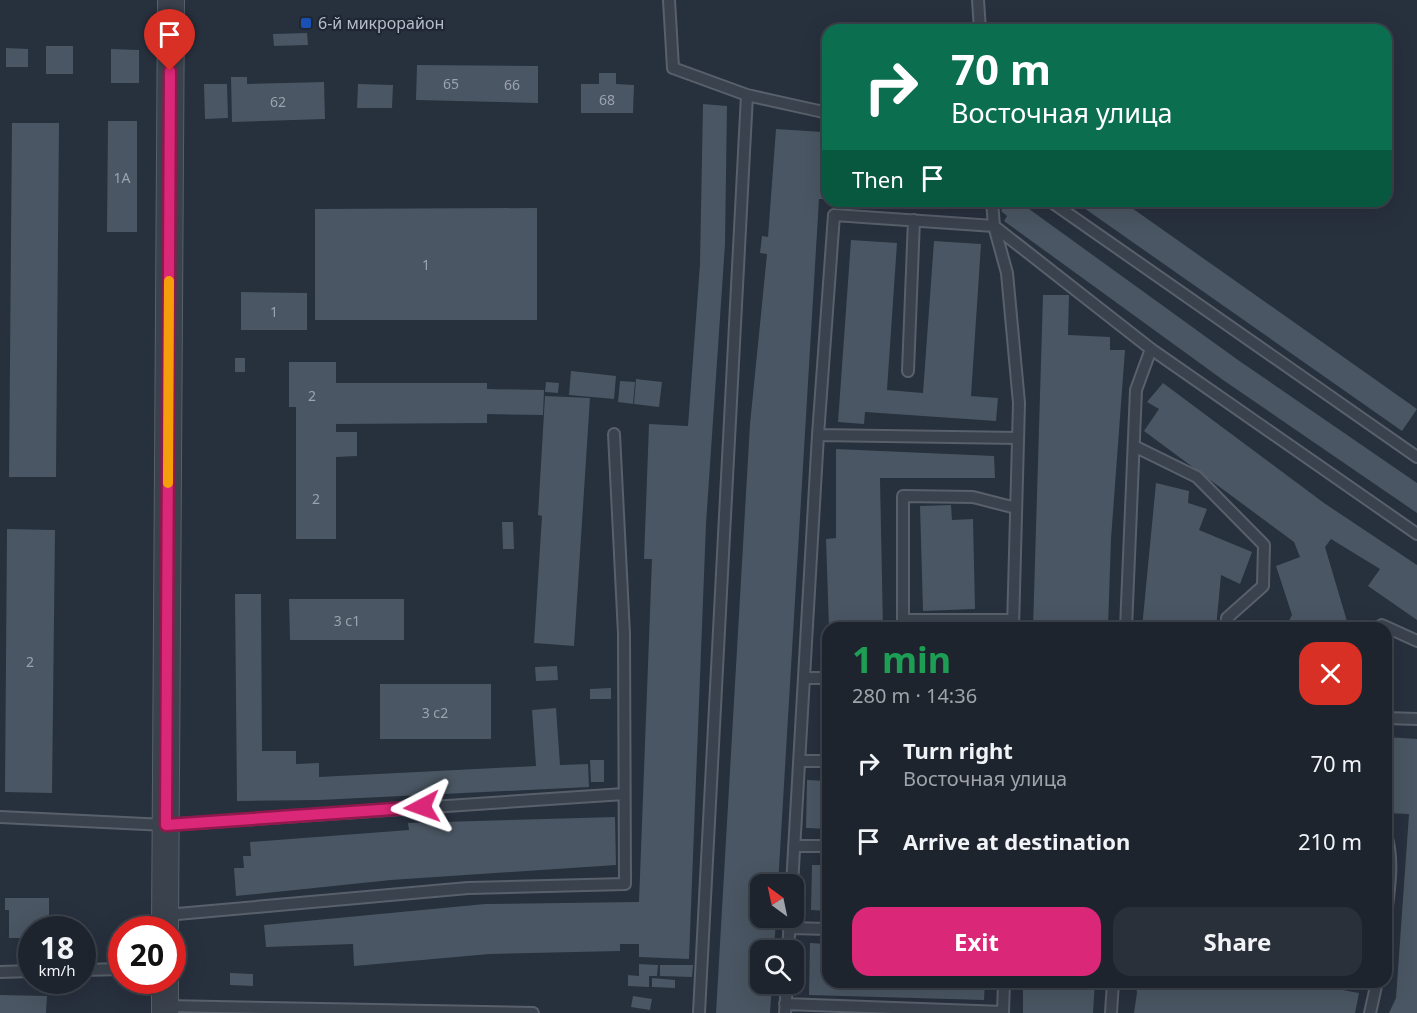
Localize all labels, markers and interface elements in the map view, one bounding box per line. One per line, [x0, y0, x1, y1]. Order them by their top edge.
pin [144, 9, 195, 71]
place label: 6-й микрорайон [318, 12, 444, 34]
marker: 6-й микрорайон [299, 16, 313, 30]
icon: arrive [153, 18, 186, 51]
text: 70 m [951, 40, 1051, 97]
icon: right [852, 48, 930, 126]
house number: 65 [443, 74, 459, 93]
house number: 66 [504, 75, 520, 94]
house number: 68 [599, 90, 615, 109]
house number: 62 [270, 92, 286, 111]
text: Восточная улица [951, 94, 1173, 131]
icon: arrive [916, 162, 949, 195]
text: Then [852, 164, 904, 194]
house number: 1А [114, 168, 131, 187]
house number: 1 [422, 255, 430, 274]
house number: 1 [270, 302, 278, 321]
house number: 2 [308, 386, 316, 405]
house number: 2 [312, 489, 320, 508]
house number: 3 с1 [334, 611, 360, 630]
text: 1 min [852, 635, 951, 684]
button: close [1299, 642, 1362, 705]
house number: 2 [26, 652, 34, 671]
text: 280 m · 14:36 [852, 682, 977, 709]
house number: 3 с2 [422, 703, 448, 722]
text: Turn right [903, 735, 1013, 765]
icon: right [852, 747, 885, 780]
text: 70 m [1311, 748, 1362, 778]
text: Восточная улица [903, 765, 1067, 792]
position arrow [390, 775, 454, 839]
icon: arrive [852, 825, 885, 858]
text: Arrive at destination [903, 826, 1130, 856]
text: 210 m [1298, 826, 1362, 856]
north arrow [750, 874, 804, 928]
map controls [750, 874, 804, 994]
button: Exit [852, 907, 1101, 976]
button: Share [1113, 907, 1362, 976]
speed limit sign: 20 [108, 916, 186, 994]
text: 18 [40, 927, 74, 968]
button: search [750, 940, 804, 994]
text: km/h [39, 960, 75, 980]

